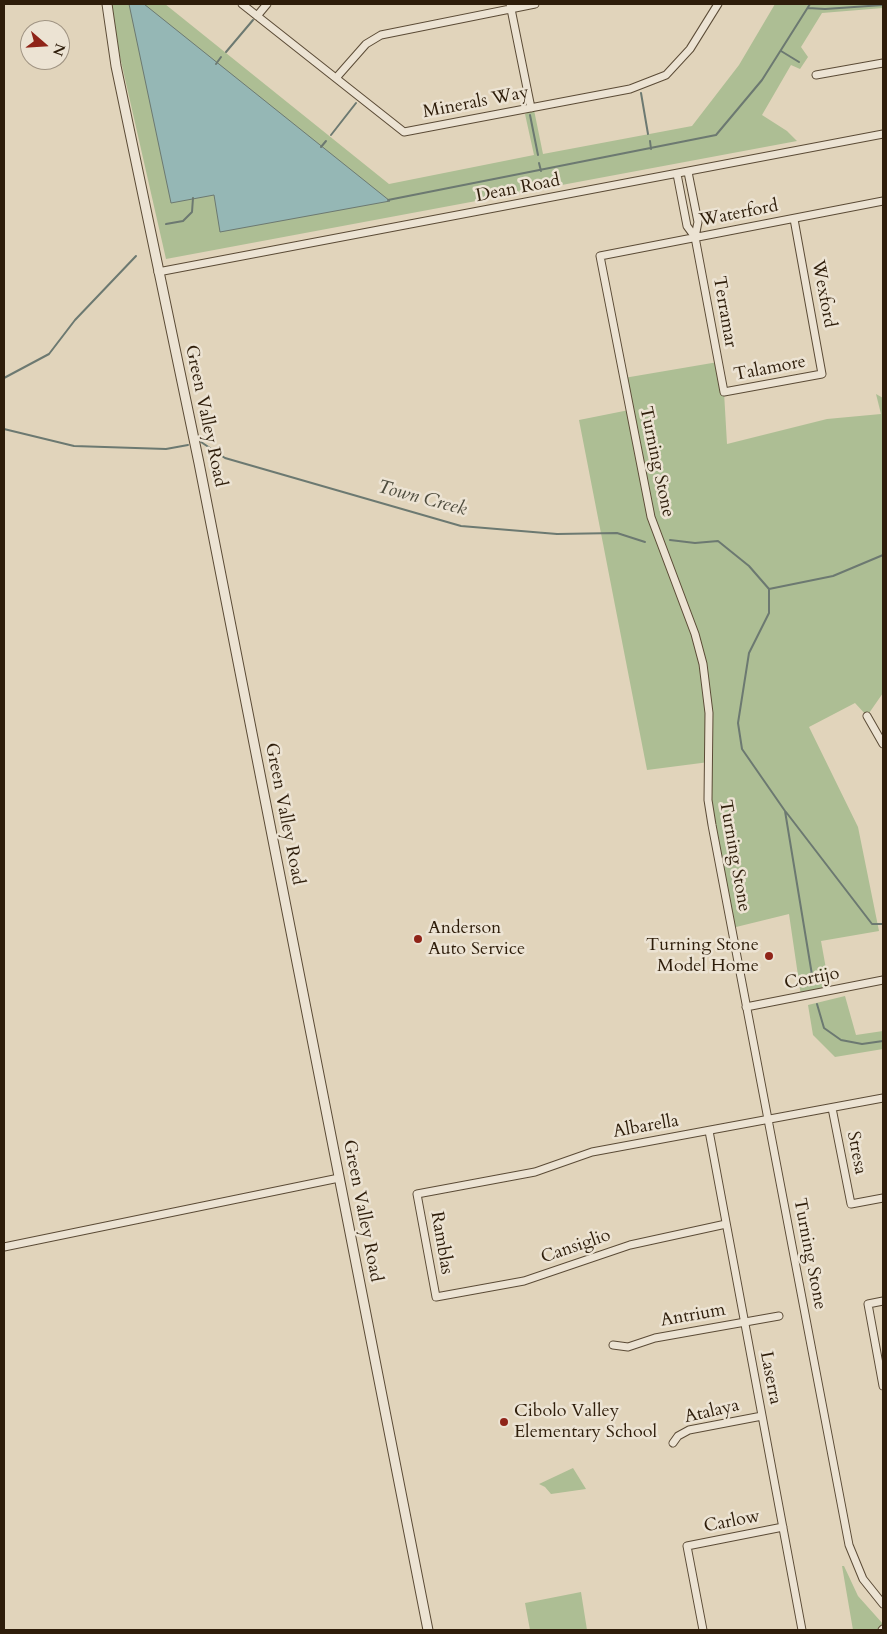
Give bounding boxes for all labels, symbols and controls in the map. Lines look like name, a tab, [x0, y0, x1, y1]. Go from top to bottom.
north arrow	[20, 20, 70, 70]
text: N	[48, 41, 70, 59]
street label: Minerals Way	[421, 82, 531, 124]
street label: Dean Road	[474, 170, 562, 208]
street label: Waterford	[698, 196, 780, 232]
street label: Wexford	[806, 258, 840, 330]
street label: Terramar	[707, 275, 741, 349]
street label: Green Valley Road	[179, 343, 231, 489]
street label: Talamore	[732, 351, 808, 387]
street label: Turning Stone	[634, 405, 678, 519]
water label: Town Creek	[375, 476, 469, 522]
street label: Green Valley Road	[260, 741, 308, 887]
street label: Turning Stone	[714, 799, 754, 913]
place label: Anderson Auto Service	[428, 918, 525, 961]
marker: Anderson Auto Service	[412, 933, 424, 945]
place label: Turning Stone Model Home	[646, 935, 759, 978]
marker: Turning Stone Model Home	[763, 950, 775, 962]
street label: Cortijo	[783, 963, 841, 995]
street label: Albarella	[611, 1111, 681, 1143]
street label: Stresa	[841, 1130, 871, 1176]
street label: Green Valley Road	[338, 1138, 386, 1284]
street label: Turning Stone	[788, 1197, 830, 1311]
street label: Ramblas	[425, 1210, 457, 1276]
street label: Cansiglio	[538, 1225, 614, 1269]
street label: Antrium	[659, 1300, 727, 1332]
street label: Laserra	[754, 1350, 786, 1406]
street label: Atalaya	[682, 1395, 742, 1429]
place label: Cibolo Valley Elementary School	[514, 1401, 657, 1444]
marker: Cibolo Valley Elementary School	[498, 1416, 510, 1428]
street label: Carlow	[702, 1506, 762, 1538]

